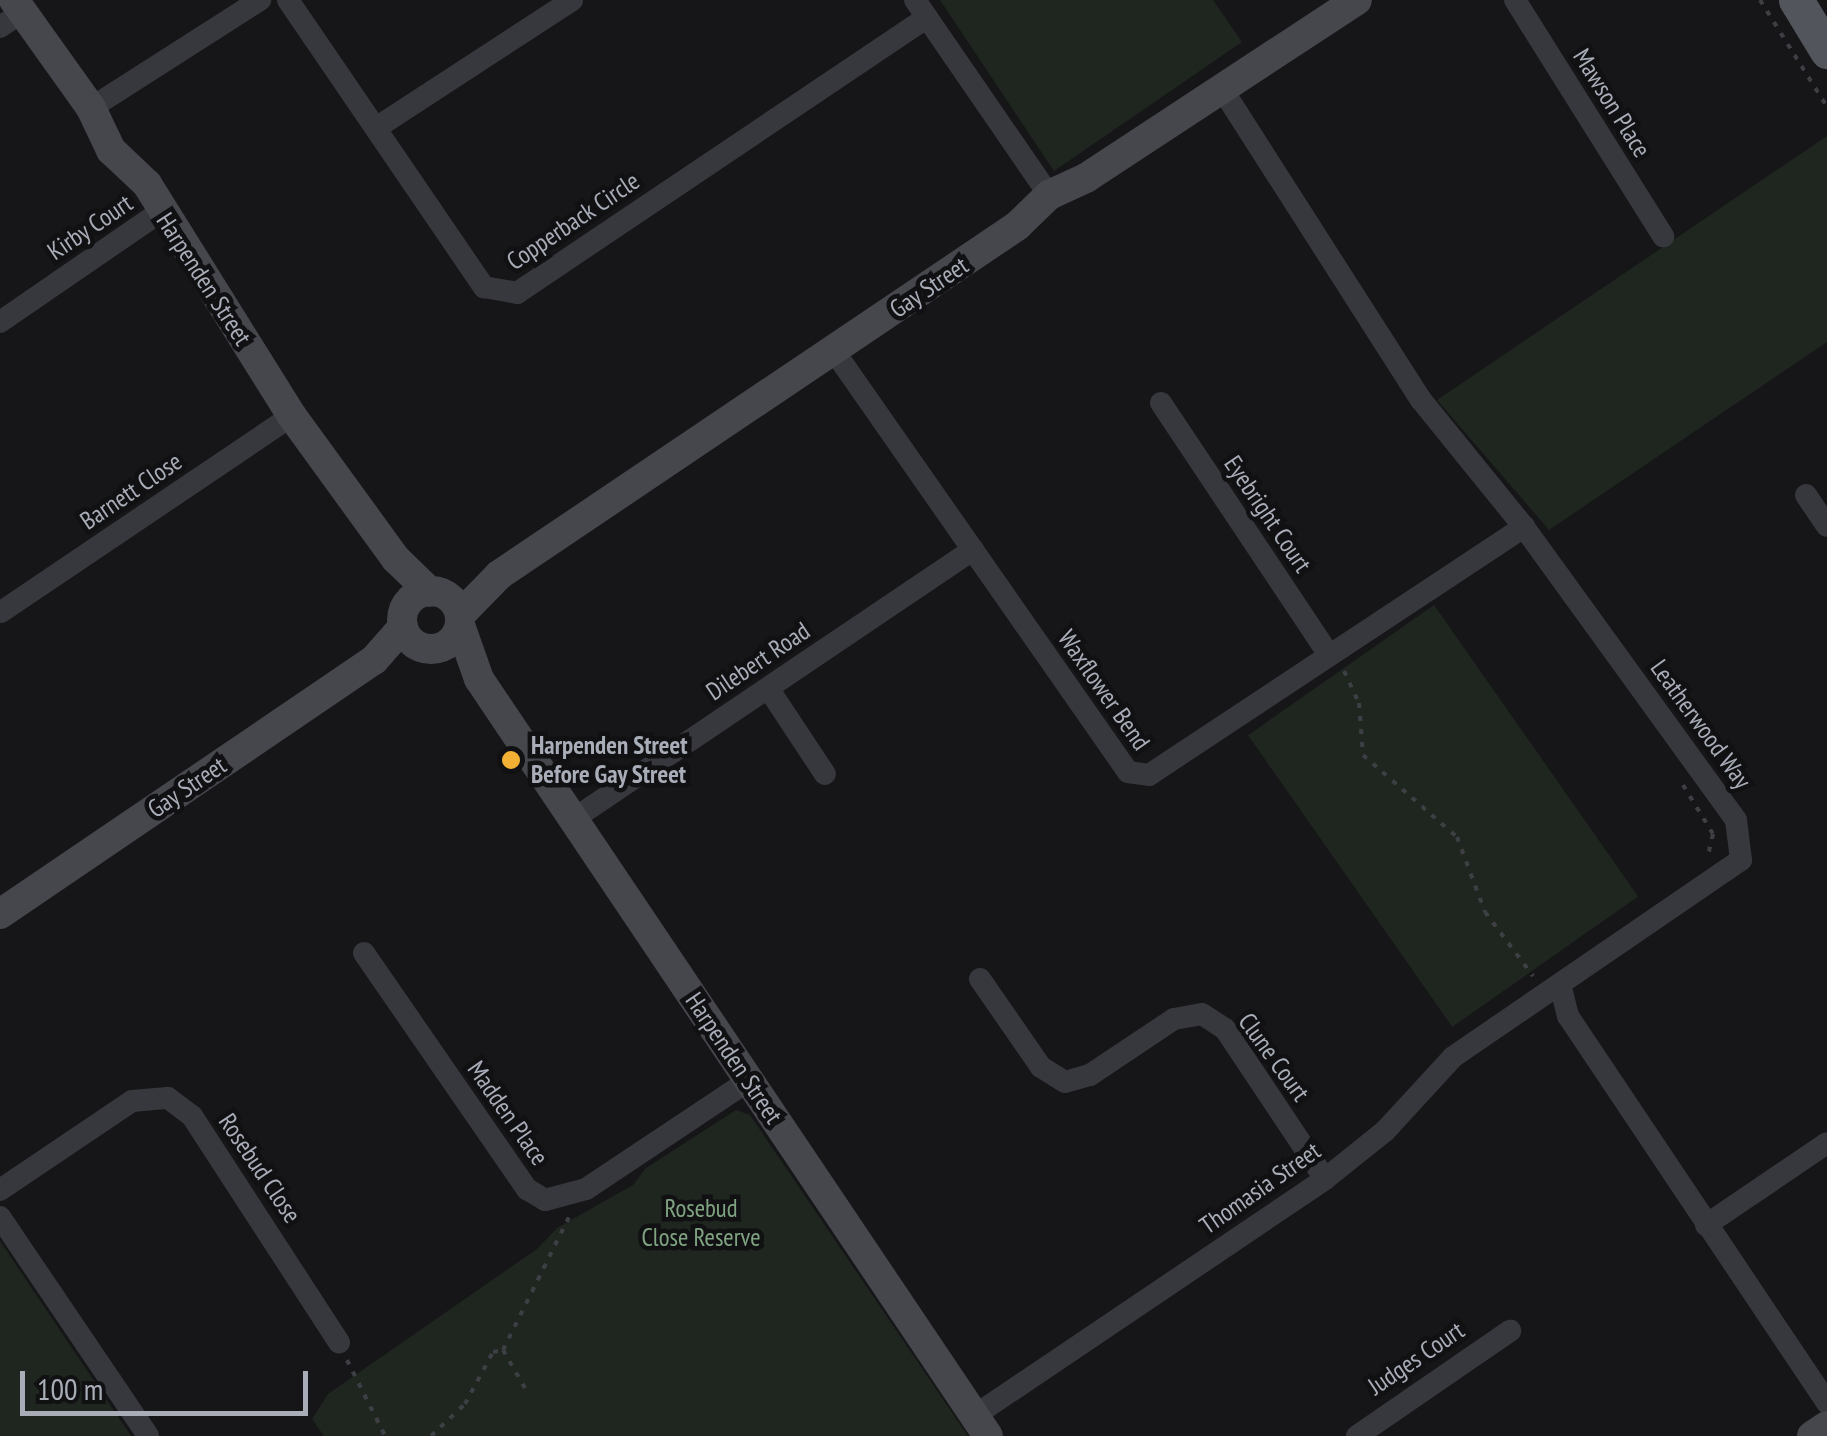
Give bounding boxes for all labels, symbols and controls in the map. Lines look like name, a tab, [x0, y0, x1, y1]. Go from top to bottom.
street label: Mawson Place	[1567, 43, 1657, 163]
street label: Copperback Circle	[501, 166, 645, 276]
street label: Kirby Court	[42, 188, 138, 266]
street label: Harpenden Street	[150, 207, 258, 351]
street label: Gay Street	[884, 250, 974, 324]
street label: Barnett Close	[75, 446, 187, 536]
street label: Eyebright Court	[1218, 450, 1318, 578]
street label: Dilebert Road	[701, 616, 815, 706]
street label: Waxflower Bend	[1052, 624, 1156, 756]
street label: Leatherwood Way	[1644, 654, 1758, 794]
place label: Harpenden Street Before Gay Street	[531, 731, 687, 790]
marker: Harpenden Street Before Gay Street	[500, 749, 522, 771]
street label: Gay Street	[142, 750, 232, 824]
street label: Harpenden Street	[679, 987, 789, 1129]
street label: Clune Court	[1232, 1007, 1316, 1107]
street label: Madden Place	[461, 1055, 555, 1171]
street label: Rosebud Close	[213, 1108, 307, 1228]
street label: Thomasia Street	[1194, 1136, 1326, 1240]
park label: Rosebud Close Reserve	[641, 1194, 761, 1253]
street label: Judges Court	[1362, 1315, 1470, 1401]
scale bar	[25, 1351, 312, 1413]
text: 100 m	[37, 1369, 103, 1408]

